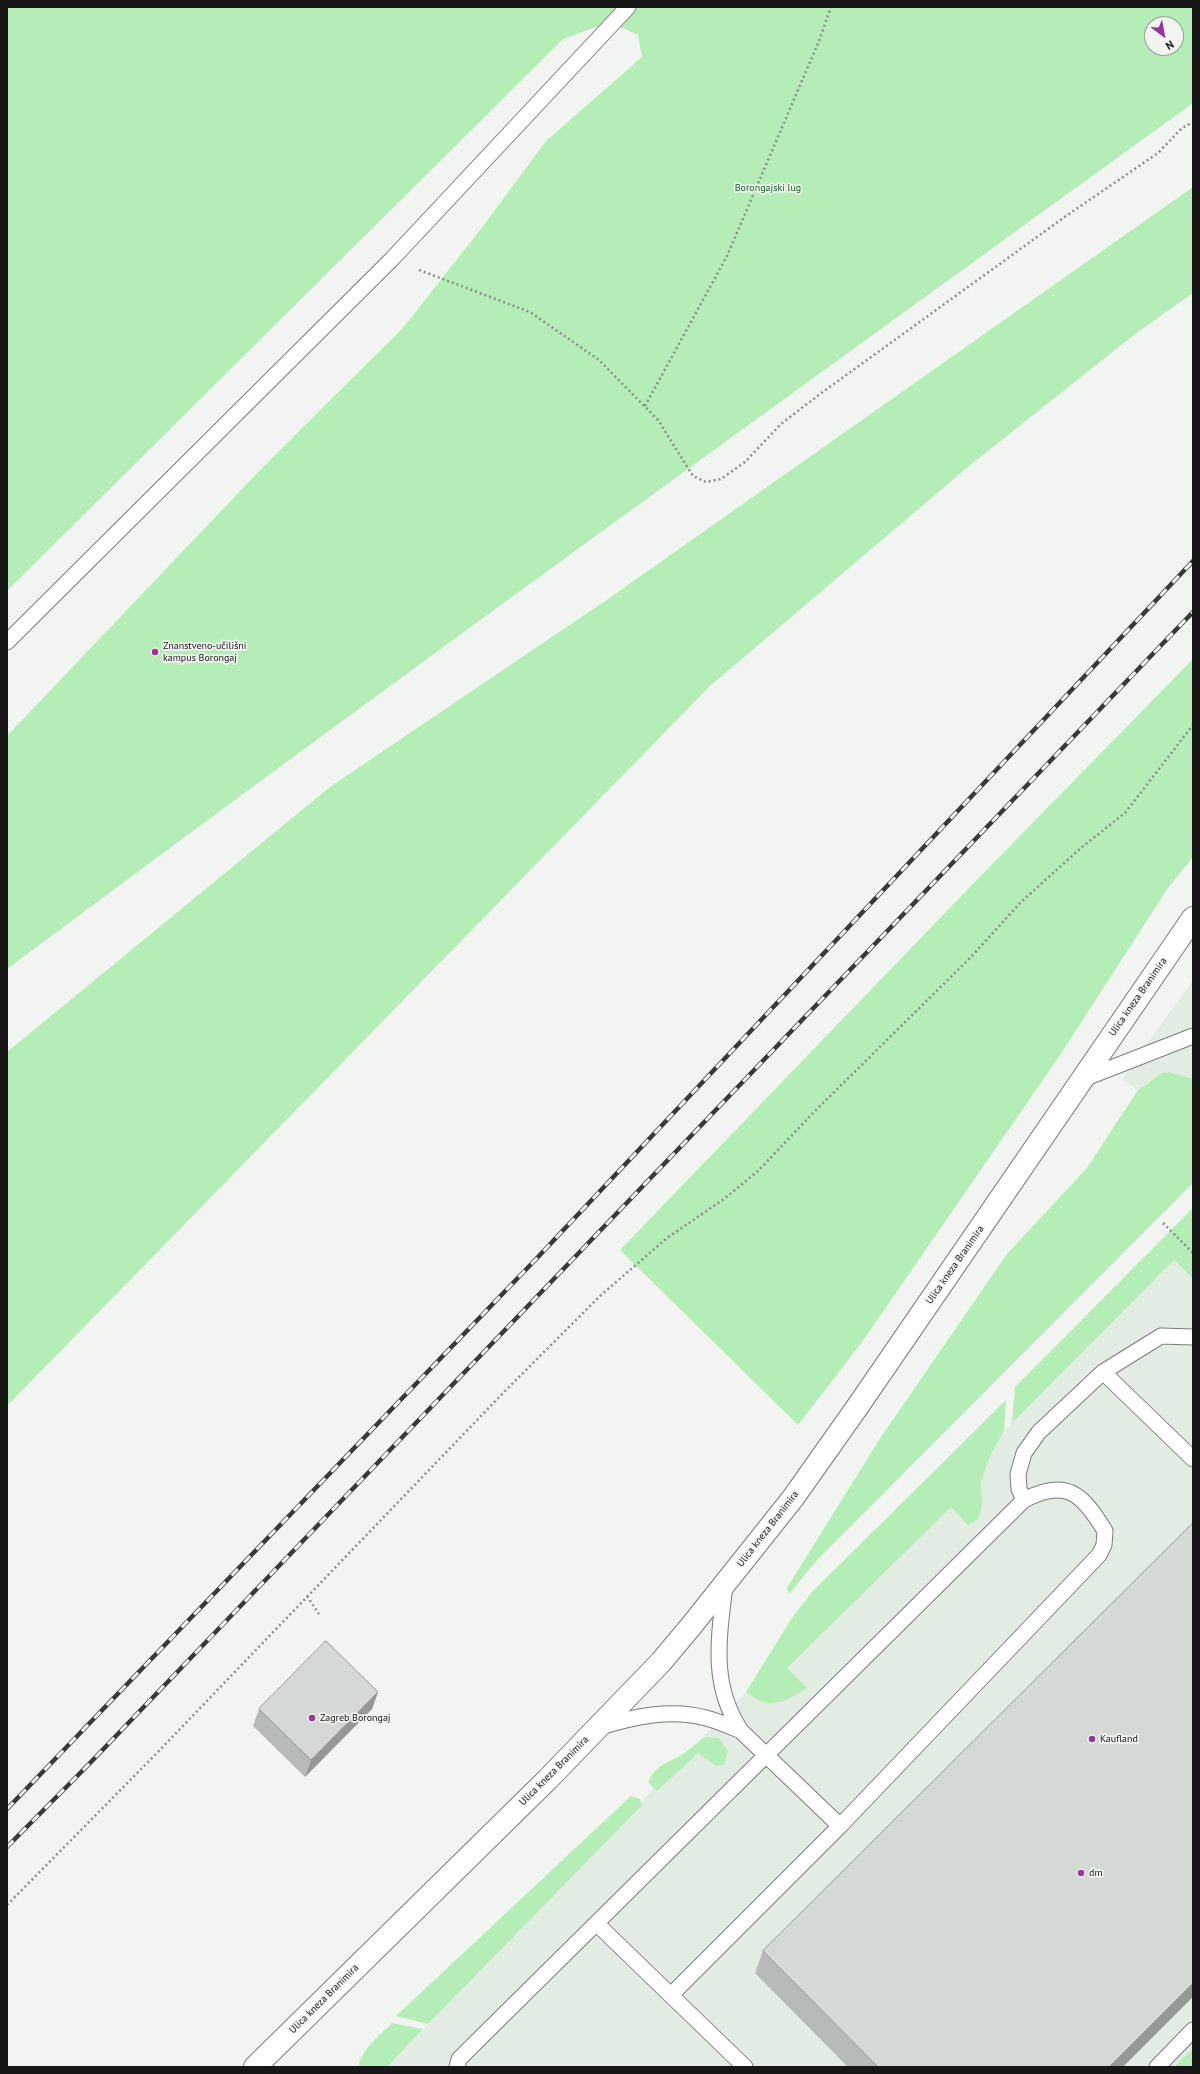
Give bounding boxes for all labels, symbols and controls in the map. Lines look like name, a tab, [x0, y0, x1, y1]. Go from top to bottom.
north arrow	[1144, 16, 1184, 56]
text: N	[1163, 37, 1177, 53]
park label: Borongajski lug	[735, 182, 801, 194]
place label: Znanstveno-učilišni kampus Borongaj	[163, 640, 246, 664]
marker: Znanstveno-učilišni kampus Borongaj	[150, 647, 160, 657]
street label: Ulica kneza Branimira	[1106, 955, 1170, 1039]
street label: Ulica kneza Branimira	[923, 1223, 987, 1307]
street label: Ulica kneza Branimira	[735, 1489, 801, 1569]
place label: Zagreb Borongaj	[320, 1712, 391, 1724]
marker: Zagreb Borongaj	[307, 1713, 317, 1723]
place label: Kaufland	[1100, 1733, 1138, 1745]
street label: Ulica kneza Branimira	[517, 1734, 591, 1808]
marker: Kaufland	[1087, 1734, 1097, 1744]
place label: dm	[1089, 1867, 1102, 1879]
marker: dm	[1076, 1868, 1086, 1878]
street label: Ulica kneza Branimira	[287, 1962, 361, 2036]

